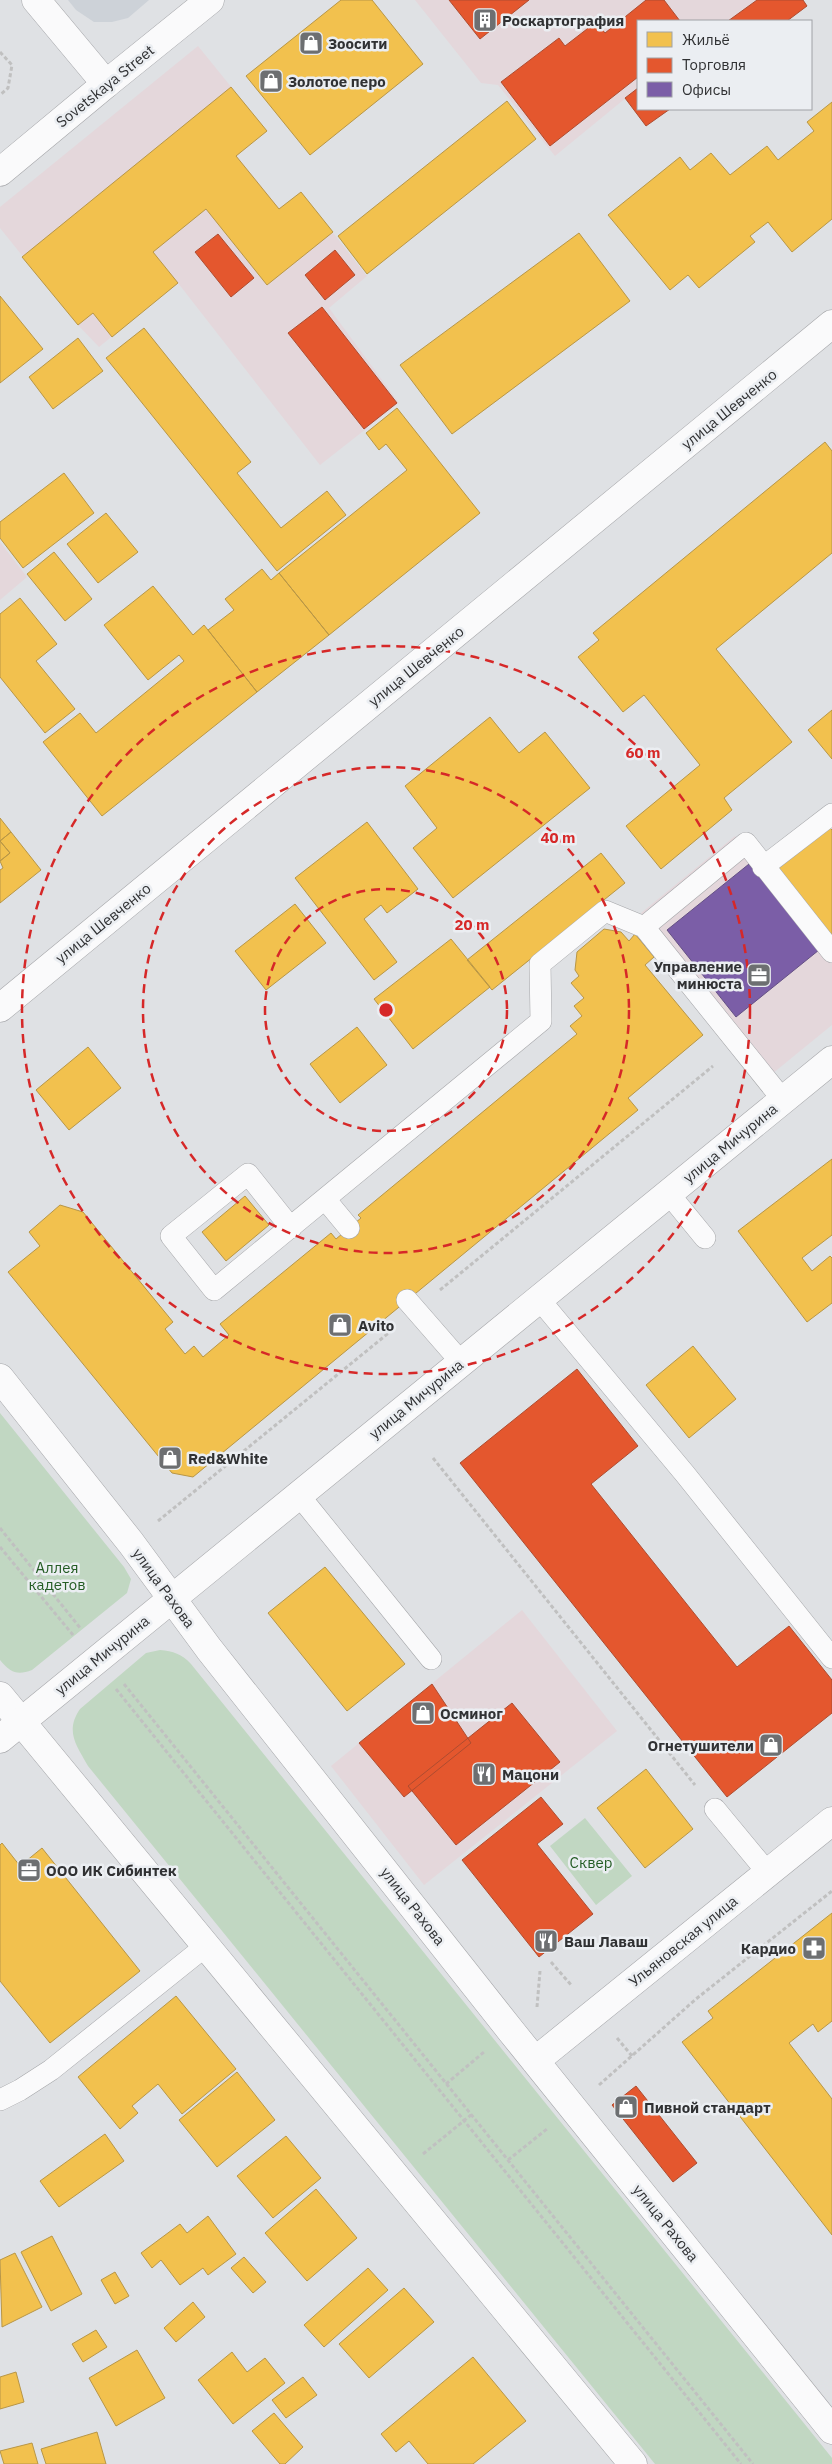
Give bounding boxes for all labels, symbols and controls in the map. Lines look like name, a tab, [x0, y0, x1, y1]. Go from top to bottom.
building icon: Роскартография	[472, 7, 498, 33]
place label: Роскартография	[502, 11, 624, 30]
legend	[637, 20, 812, 110]
shop icon: Зоосити	[298, 30, 324, 56]
text: Жильё	[682, 30, 730, 49]
place label: Зоосити	[328, 34, 388, 53]
street label: Sovetskaya Street	[52, 41, 158, 131]
text: Торговля	[682, 55, 746, 74]
shop icon: Золотое перо	[258, 68, 284, 94]
place label: Золотое перо	[288, 72, 386, 91]
text: Офисы	[682, 80, 731, 99]
street label: улица Шевченко	[677, 365, 781, 453]
street label: улица Шевченко	[364, 622, 468, 710]
text: 60 m	[626, 743, 660, 762]
text: 40 m	[541, 828, 575, 847]
street label: улица Шевченко	[51, 879, 155, 967]
text: 20 m	[455, 915, 489, 934]
place label: Управление минюста	[654, 957, 742, 993]
office icon: Управление минюста	[746, 962, 772, 988]
centre of rings	[377, 1001, 395, 1019]
street label: улица Мичурина	[679, 1099, 781, 1187]
shop icon: Avito	[327, 1312, 353, 1338]
place label: Avito	[358, 1316, 394, 1335]
street label: улица Мичурина	[365, 1355, 467, 1443]
shop icon: Red&White	[157, 1445, 183, 1471]
place label: Red&White	[188, 1449, 268, 1468]
street label: улица Рахова	[129, 1544, 199, 1632]
park label: Аллея кадетов	[28, 1558, 86, 1594]
street label: улица Мичурина	[51, 1611, 153, 1699]
shop icon: Осминог	[410, 1700, 436, 1726]
place label: Осминог	[440, 1704, 503, 1723]
shop icon: Огнетушители	[758, 1732, 784, 1758]
place label: Огнетушители	[648, 1736, 754, 1755]
restaurant icon: Мацони	[471, 1761, 497, 1787]
place label: Мацони	[502, 1765, 559, 1784]
park label: Сквер	[570, 1853, 612, 1872]
office icon: ООО ИК Сибинтек	[16, 1857, 42, 1883]
place label: ООО ИК Сибинтек	[46, 1861, 177, 1880]
street label: улица Рахова	[377, 1863, 449, 1949]
street label: Ульяновская улица	[625, 1891, 741, 1991]
restaurant icon: Ваш Лаваш	[533, 1928, 559, 1954]
place label: Ваш Лаваш	[564, 1932, 648, 1951]
pharmacy icon: Кардио	[801, 1935, 827, 1961]
place label: Кардио	[741, 1939, 796, 1958]
shop icon: Пивной стандарт	[613, 2094, 639, 2120]
place label: Пивной стандарт	[644, 2098, 771, 2117]
street label: улица Рахова	[629, 2180, 703, 2266]

